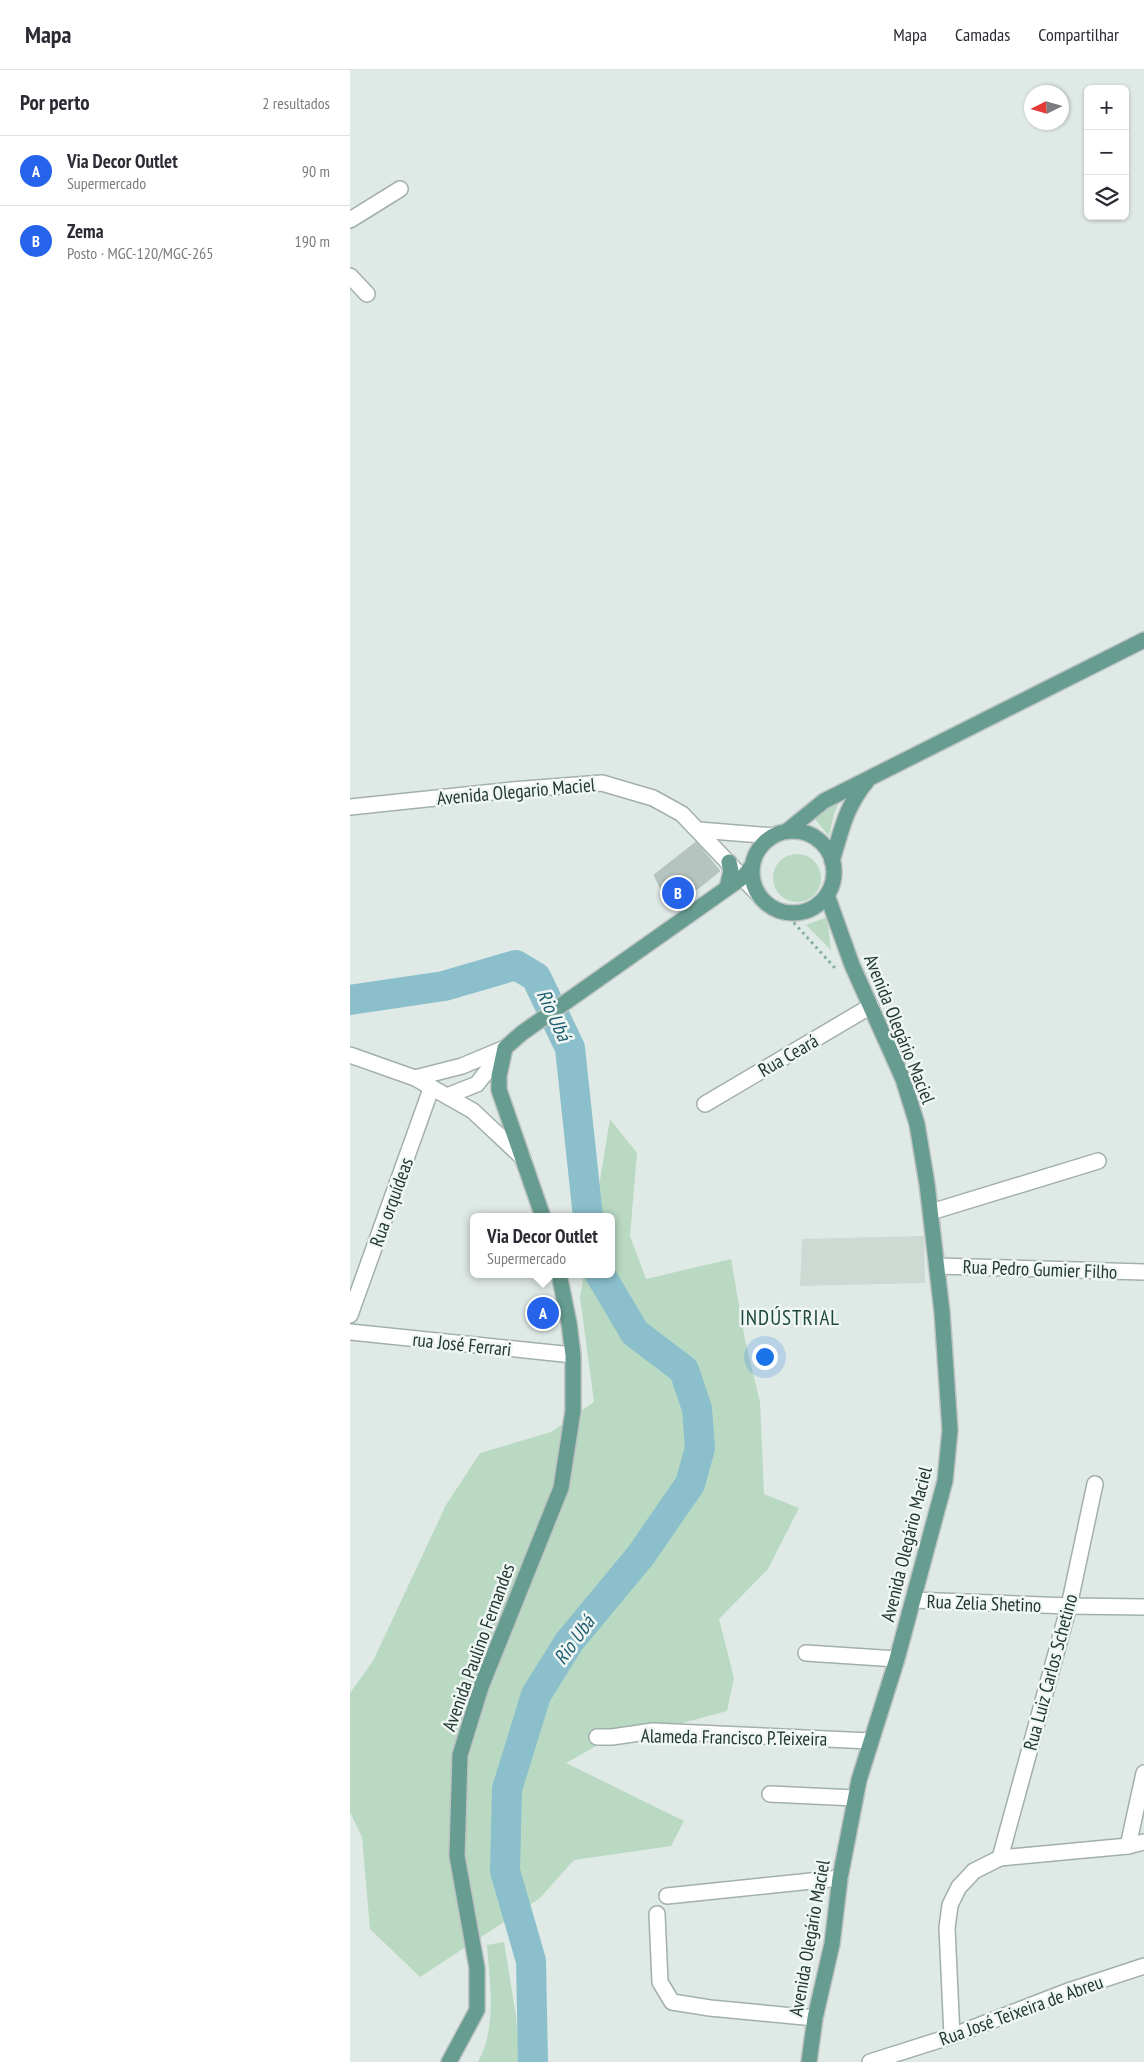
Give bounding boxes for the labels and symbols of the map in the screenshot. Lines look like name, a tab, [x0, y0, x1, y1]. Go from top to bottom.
north arrow	[1024, 85, 1069, 130]
street label: Avenida Olegario Maciel	[436, 772, 597, 810]
pin: B	[662, 874, 694, 912]
street label: Avenida Olegário Maciel	[859, 951, 941, 1108]
water label: Rio Ubá	[531, 985, 578, 1047]
street label: Rua Ceará	[754, 1028, 822, 1082]
street label: Rua orquídeas	[364, 1154, 418, 1250]
street label: Rua Pedro Gumier Filho	[962, 1254, 1118, 1284]
pin: A	[527, 1294, 559, 1332]
district label: INDÚSTRIAL	[740, 1304, 840, 1331]
street label: rua José Ferrari	[411, 1327, 513, 1361]
your location	[752, 1344, 778, 1370]
street label: Avenida Olegário Maciel	[875, 1464, 937, 1624]
street label: Avenida Paulino Fernandes	[437, 1560, 519, 1734]
street label: Rua Zelia Shetino	[926, 1589, 1042, 1617]
street label: Rua Luiz Carlos Schetino	[1018, 1591, 1082, 1753]
water label: Rio Ubá	[548, 1609, 602, 1669]
street label: Alameda Francisco P.Teixeira	[641, 1723, 827, 1751]
street label: Avenida Olegário Maciel	[783, 1857, 835, 2018]
street label: Rua José Teixeira de Abreu	[936, 1969, 1106, 2051]

